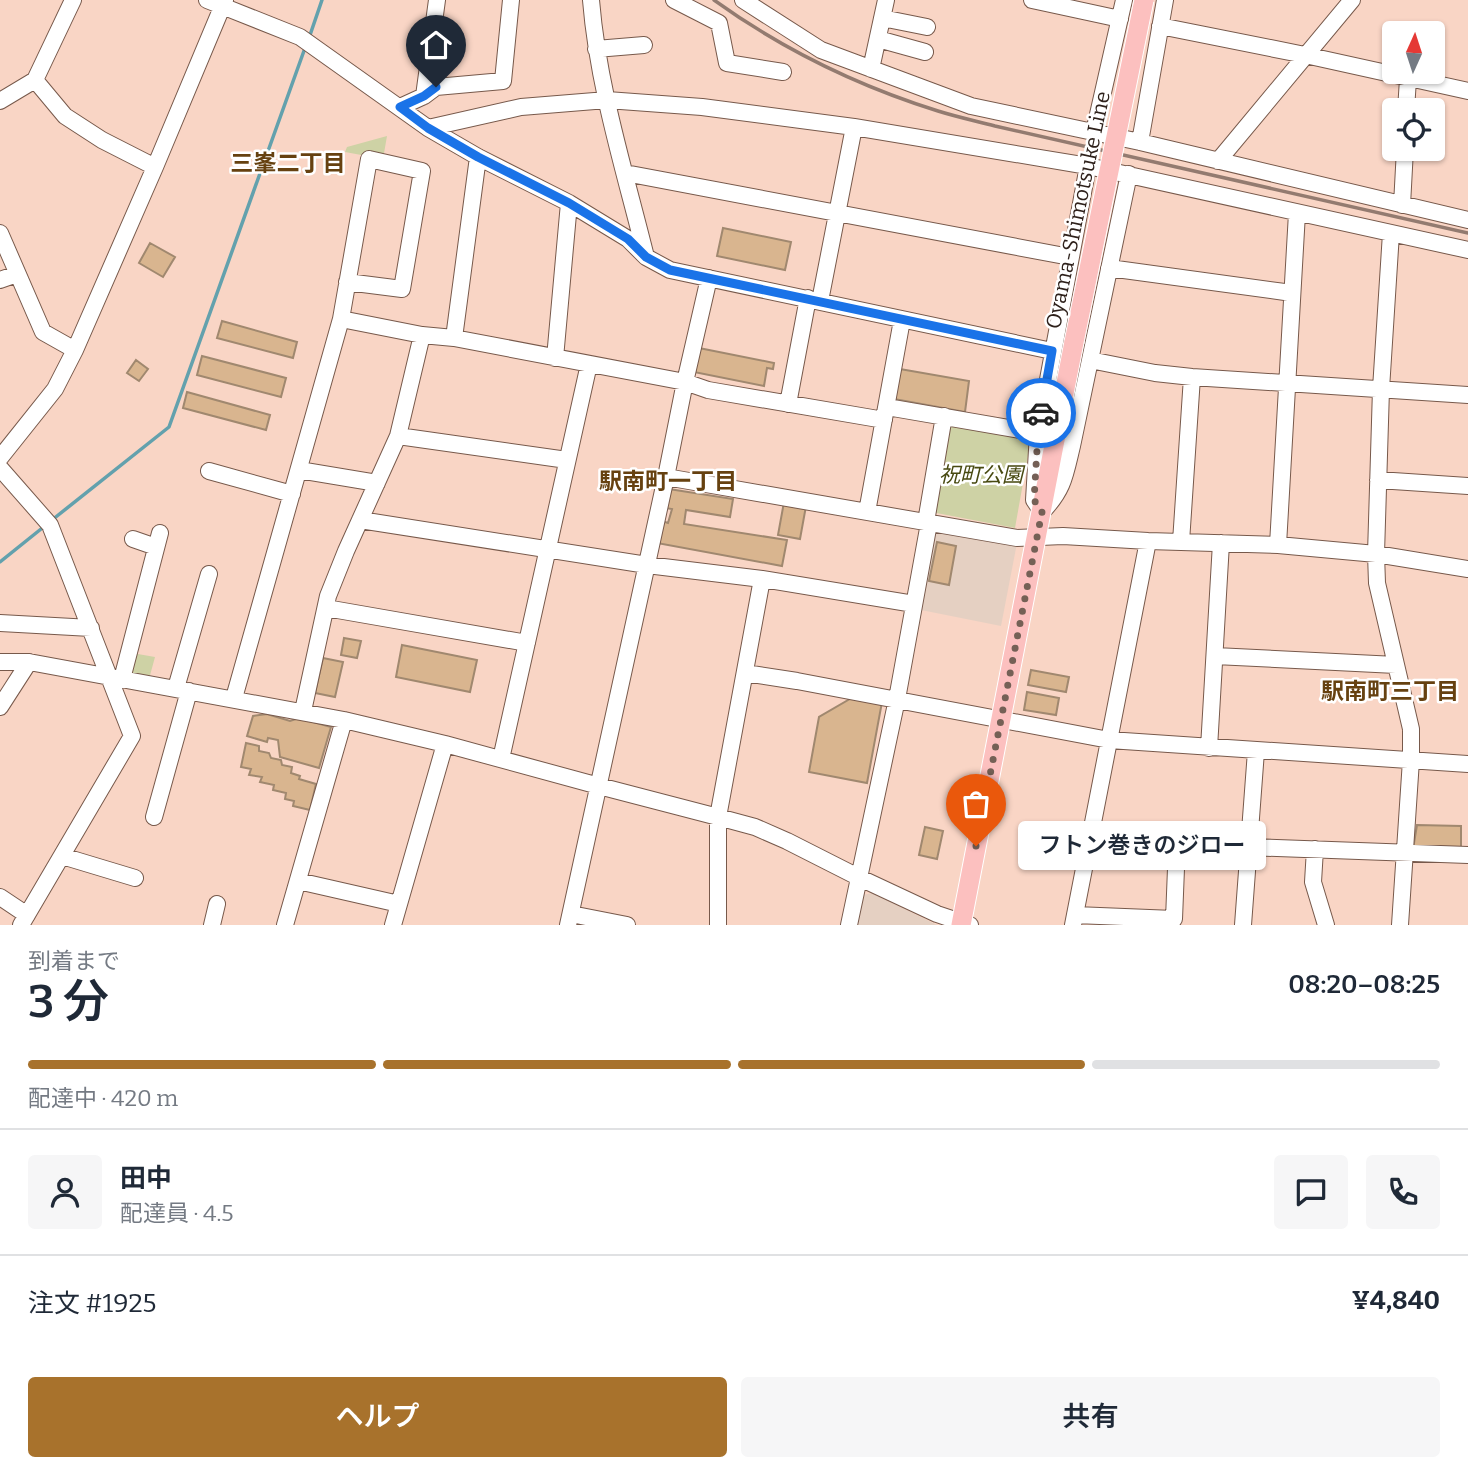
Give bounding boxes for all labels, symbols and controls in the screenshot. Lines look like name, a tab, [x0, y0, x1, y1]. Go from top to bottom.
pin	[406, 15, 466, 87]
north arrow	[1382, 21, 1446, 84]
map controls	[1382, 21, 1445, 161]
icon: home	[417, 26, 455, 64]
street label: Oyama-Shimotsuke Line	[1040, 89, 1116, 331]
button: locate	[1382, 98, 1445, 161]
district label: 三峯二丁目	[231, 149, 346, 177]
courier	[1006, 378, 1076, 448]
icon: car	[1022, 394, 1060, 432]
park label: 祝町公園	[939, 462, 1026, 488]
district label: 駅南町一丁目	[599, 467, 737, 495]
district label: 駅南町三丁目	[1321, 677, 1459, 705]
pin	[946, 774, 1006, 846]
icon: bag	[957, 785, 995, 823]
callout: フトン巻きのジロー	[1018, 822, 1266, 870]
text: フトン巻きのジロー	[1039, 831, 1246, 859]
text: 到着まで	[28, 947, 120, 975]
text: 08:20–08:25	[1288, 969, 1440, 1000]
text: 3 分	[28, 974, 109, 1029]
text: 配達中 · 420 m	[28, 1084, 178, 1112]
button: person	[28, 1155, 102, 1229]
button: chat	[1274, 1155, 1348, 1229]
button: phone	[1366, 1155, 1440, 1229]
text: 田中	[120, 1163, 172, 1194]
text: 配達員 · 4.5	[120, 1199, 234, 1227]
text: ¥4,840	[1352, 1285, 1440, 1316]
text: 注文 #1925	[28, 1288, 156, 1319]
button: ヘルプ	[28, 1377, 727, 1457]
button: 共有	[741, 1377, 1440, 1457]

